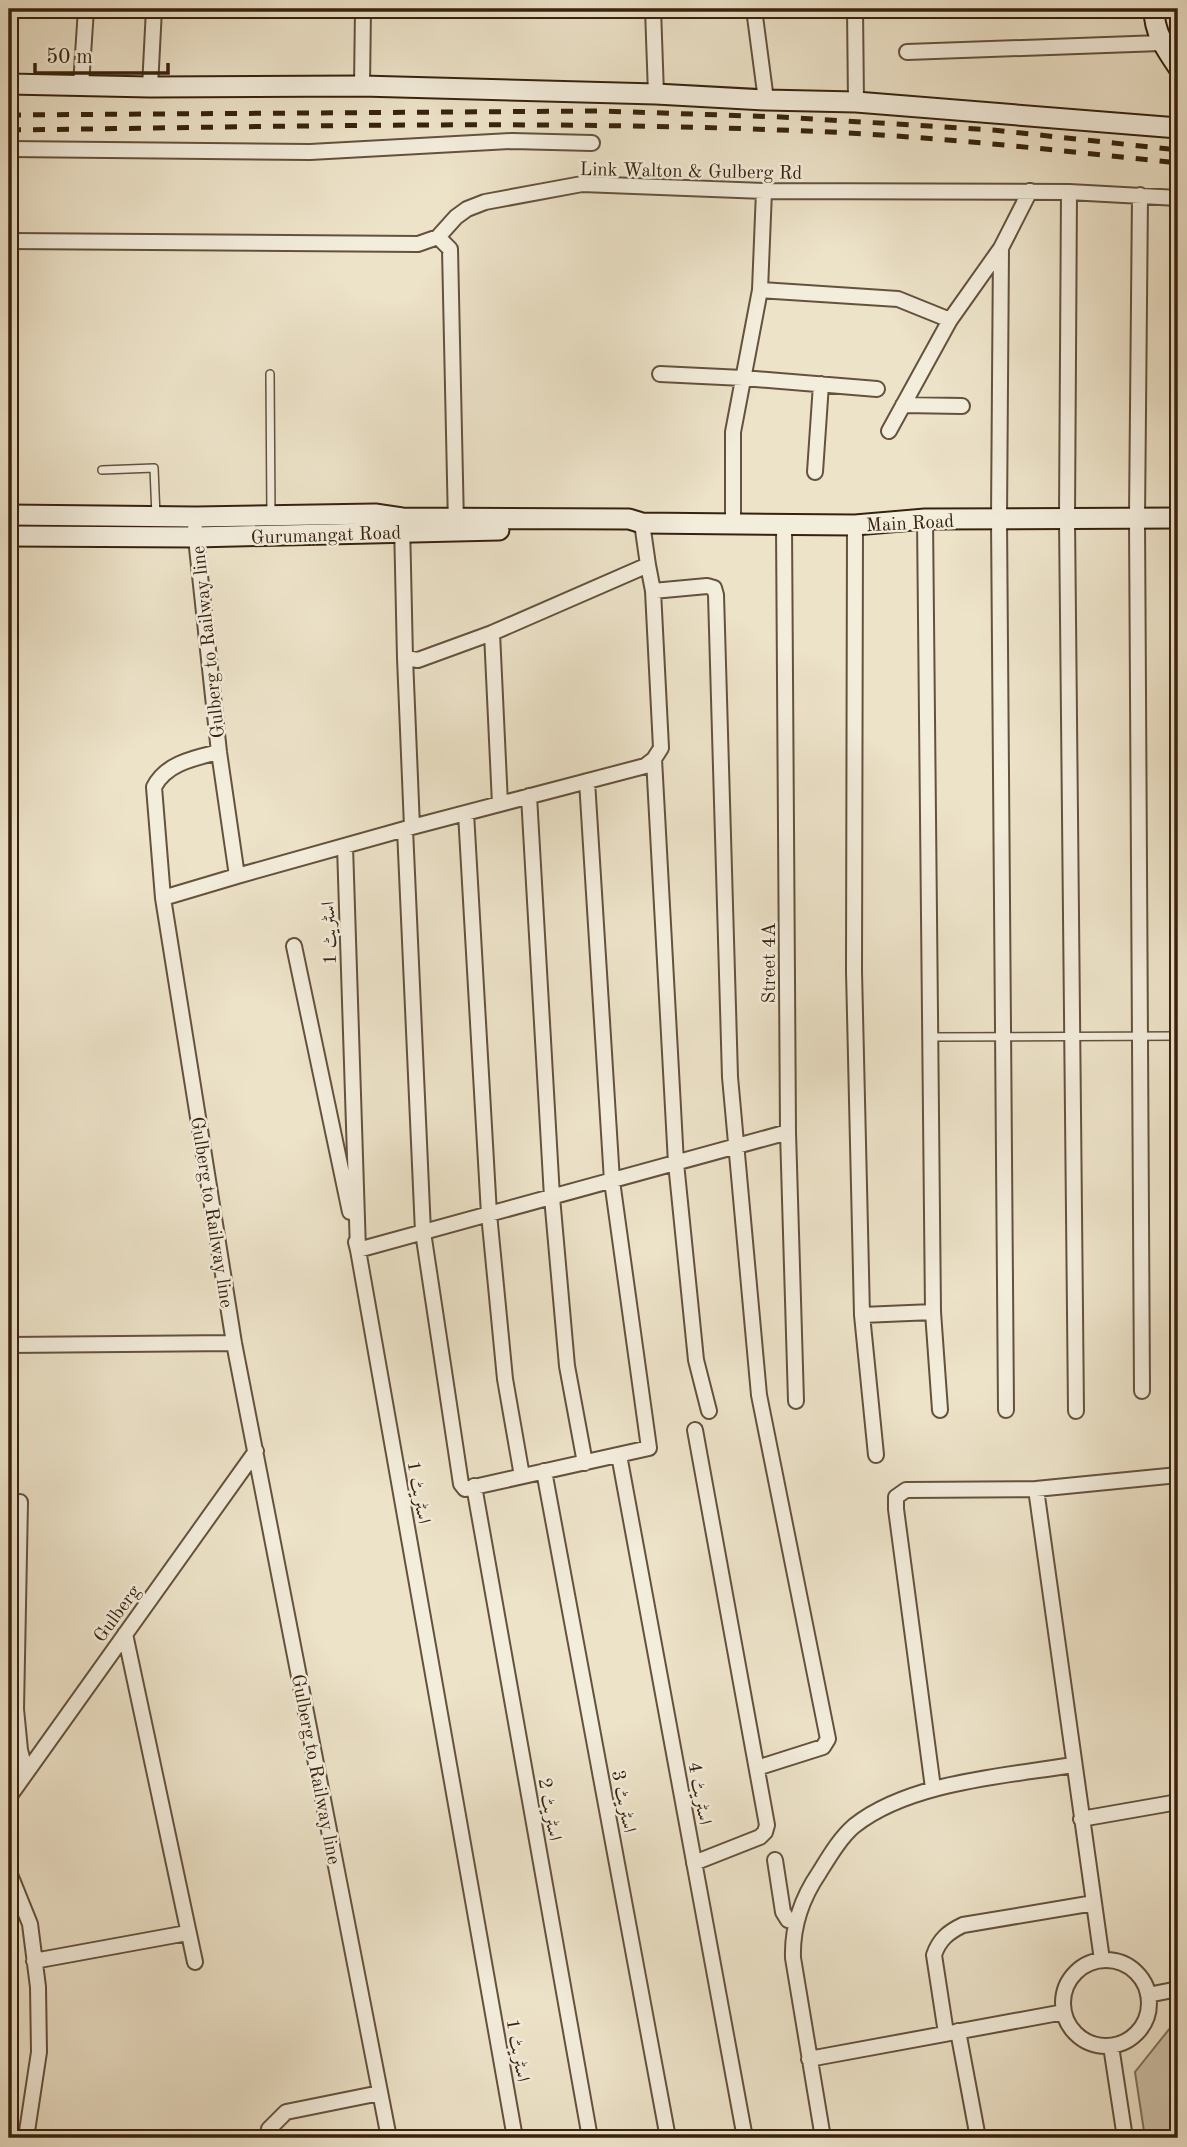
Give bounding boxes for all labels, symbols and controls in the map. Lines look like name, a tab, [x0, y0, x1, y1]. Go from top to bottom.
scale bar	[35, 32, 168, 76]
text: 50 m	[46, 47, 93, 68]
street label: Link Walton & Gulberg Rd	[579, 161, 803, 184]
street label: Main Road	[866, 513, 955, 536]
street label: Gurumangat Road	[251, 524, 402, 549]
street label: Gulberg to Railway line	[190, 545, 229, 739]
street label: اسٹریٹ 1	[320, 901, 341, 965]
street label: Street 4A	[761, 922, 780, 1004]
street label: Gulberg to Railway line	[186, 1115, 235, 1309]
street label: اسٹریٹ 1	[403, 1459, 432, 1525]
street label: Gulberg	[91, 1582, 145, 1647]
street label: Gulberg to Railway line	[287, 1673, 342, 1866]
street label: اسٹریٹ 4	[684, 1760, 713, 1826]
street label: اسٹریٹ 3	[607, 1768, 638, 1834]
street label: اسٹریٹ 2	[534, 1776, 563, 1842]
street label: اسٹریٹ 1	[502, 2017, 531, 2083]

